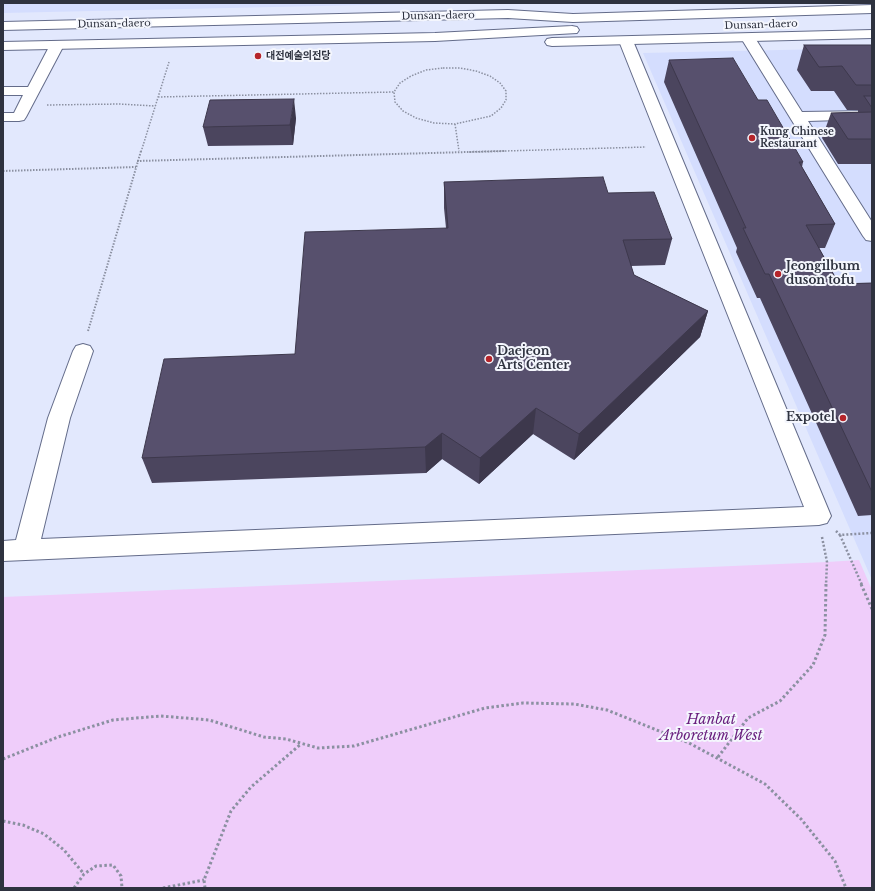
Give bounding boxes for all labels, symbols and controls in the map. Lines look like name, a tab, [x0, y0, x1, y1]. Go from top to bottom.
street label: Dunsan-daero	[401, 9, 475, 23]
street label: Dunsan-daero	[77, 17, 151, 31]
street label: Dunsan-daero	[724, 18, 798, 32]
place label: 대전예술의전당	[266, 50, 330, 62]
marker: 대전예술의전당	[253, 51, 263, 61]
place label: Kung Chinese Restaurant	[760, 126, 834, 150]
marker: Kung Chinese Restaurant	[747, 133, 757, 143]
place label: Jeongilbum duson tofu	[786, 260, 860, 288]
marker: Jeongilbum duson tofu	[773, 269, 783, 279]
place label: Daejeon Arts Center	[497, 345, 569, 373]
marker: Daejeon Arts Center	[484, 354, 494, 364]
place label: Expotel	[786, 411, 835, 425]
marker: Expotel	[838, 413, 848, 423]
park label: Hanbat Arboretum West	[659, 712, 763, 744]

